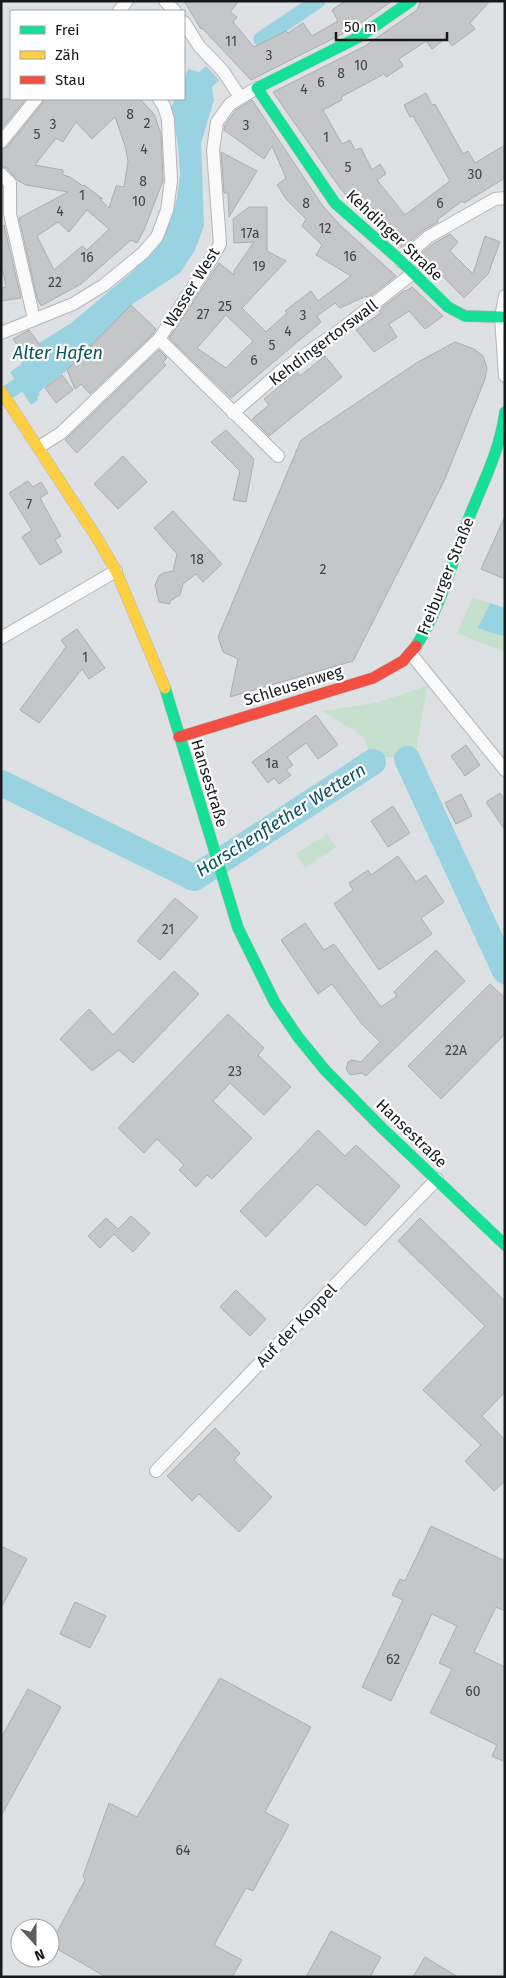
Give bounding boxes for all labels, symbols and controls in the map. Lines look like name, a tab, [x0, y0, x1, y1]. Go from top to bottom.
legend	[10, 10, 185, 100]
scale bar	[336, 10, 447, 42]
text: 50 m	[344, 18, 377, 36]
text: Frei	[55, 21, 80, 39]
house number: 11	[225, 33, 237, 50]
text: Zäh	[55, 46, 80, 64]
house number: 3	[266, 47, 273, 64]
house number: 10	[354, 57, 368, 74]
house number: 8	[337, 65, 345, 82]
text: Stau	[55, 71, 85, 89]
house number: 6	[317, 74, 325, 91]
house number: 4	[300, 81, 308, 98]
house number: 8	[126, 106, 134, 123]
house number: 2	[144, 115, 151, 132]
house number: 3	[50, 116, 57, 133]
house number: 3	[243, 117, 250, 134]
house number: 5	[33, 126, 41, 143]
house number: 1	[323, 129, 329, 146]
house number: 4	[140, 141, 148, 158]
house number: 5	[344, 159, 352, 176]
house number: 30	[468, 166, 483, 183]
house number: 8	[139, 173, 147, 190]
street label: Kehdinger Straße	[342, 186, 447, 285]
house number: 1	[79, 187, 85, 204]
house number: 10	[132, 193, 146, 210]
house number: 8	[302, 195, 310, 212]
house number: 6	[436, 195, 444, 212]
house number: 4	[56, 203, 64, 220]
house number: 12	[319, 220, 332, 237]
house number: 17a	[240, 225, 260, 242]
street label: Wasser West	[159, 244, 224, 331]
house number: 16	[343, 248, 357, 265]
house number: 16	[80, 249, 94, 266]
house number: 19	[252, 258, 266, 275]
house number: 22	[48, 274, 62, 291]
street label: Kehdingertorswall	[265, 295, 382, 389]
house number: 25	[218, 298, 232, 315]
house number: 27	[196, 306, 210, 323]
house number: 3	[300, 307, 307, 324]
house number: 4	[284, 323, 292, 340]
house number: 5	[268, 337, 276, 354]
water label: Alter Hafen	[12, 342, 103, 364]
house number: 6	[250, 352, 258, 369]
house number: 7	[26, 496, 32, 513]
street label: Freiburger Straße	[413, 515, 478, 638]
house number: 18	[190, 551, 204, 568]
house number: 2	[320, 561, 327, 578]
house number: 1	[82, 649, 88, 666]
street label: Schleusenweg	[241, 661, 346, 710]
street label: Hansestraße	[187, 737, 232, 829]
house number: 1a	[265, 755, 279, 772]
water label: Harschenflether Wettern	[192, 759, 370, 881]
house number: 21	[162, 921, 174, 938]
house number: 22A	[445, 1042, 467, 1059]
house number: 23	[228, 1063, 242, 1080]
street label: Hansestraße	[372, 1095, 451, 1172]
street label: Auf der Koppel	[252, 1280, 341, 1371]
house number: 62	[386, 1651, 400, 1668]
house number: 60	[465, 1683, 481, 1700]
house number: 64	[176, 1842, 191, 1859]
north arrow	[10, 1918, 60, 1968]
text: N	[32, 1945, 47, 1964]

